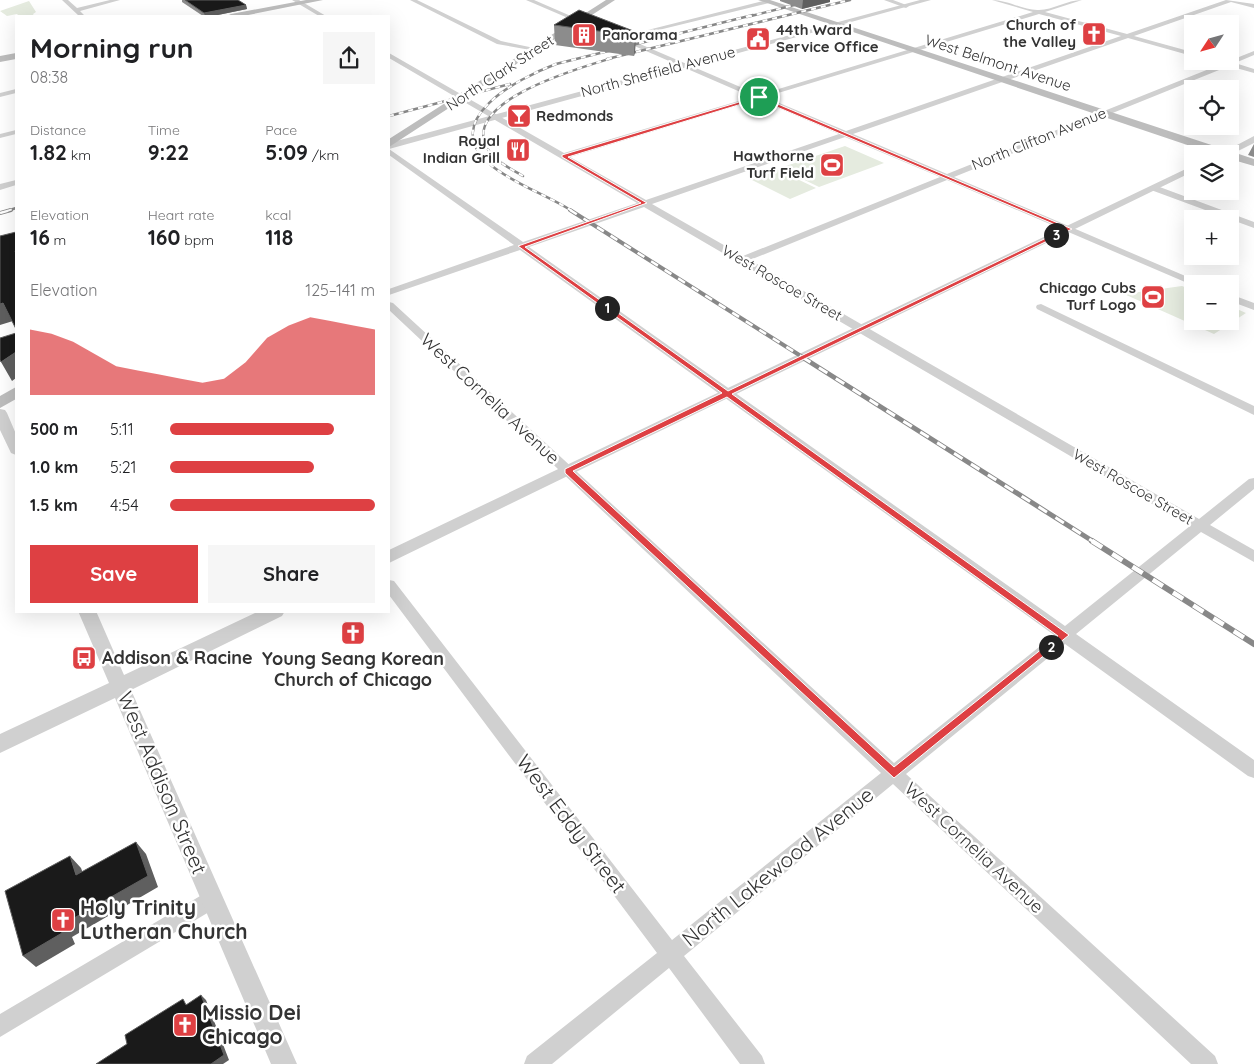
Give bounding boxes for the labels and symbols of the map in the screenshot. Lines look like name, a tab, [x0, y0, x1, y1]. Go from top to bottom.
place label: Church of the Valley	[1003, 15, 1076, 51]
north arrow	[1184, 15, 1239, 70]
place label: 44th Ward Service Office	[776, 20, 879, 56]
church icon: Church of the Valley	[1081, 21, 1107, 47]
building icon: Panorama	[571, 22, 597, 48]
place label: Panorama	[602, 25, 678, 44]
public building icon: 44th Ward Service Office	[745, 26, 771, 52]
street label: West Belmont Avenue	[923, 30, 1074, 95]
street label: North Clark Street	[442, 31, 557, 115]
street label: North Sheffield Avenue	[579, 42, 737, 101]
pin	[738, 76, 780, 118]
bar icon: Redmonds	[506, 103, 532, 129]
street label: North Clifton Avenue	[969, 103, 1109, 174]
place label: Redmonds	[536, 106, 613, 125]
place label: Royal Indian Grill	[423, 131, 500, 167]
restaurant icon: Royal Indian Grill	[505, 137, 531, 163]
place label: Hawthorne Turf Field	[733, 146, 814, 182]
sports icon: Hawthorne Turf Field	[819, 152, 845, 178]
pin: 3	[1044, 222, 1068, 248]
street label: West Roscoe Street	[719, 240, 846, 325]
place label: Chicago Cubs Turf Logo	[1039, 278, 1136, 314]
sports icon: Chicago Cubs Turf Logo	[1140, 284, 1166, 310]
pin: 1	[594, 296, 620, 320]
street label: West Cornelia Avenue	[416, 328, 565, 469]
street label: West Roscoe Street	[1070, 444, 1197, 529]
church icon: Young Seang Korean Church of Chicago	[340, 620, 366, 646]
pin: 2	[1038, 634, 1064, 660]
bus stop icon: Addison & Racine	[71, 645, 97, 671]
place label: Addison & Racine	[102, 646, 253, 669]
place label: Young Seang Korean Church of Chicago	[262, 647, 444, 691]
street label: West Addison Street	[113, 687, 213, 878]
street label: West Eddy Street	[511, 749, 632, 898]
street label: West Cornelia Avenue	[900, 777, 1049, 918]
street label: North Lakewood Avenue	[676, 781, 878, 951]
place label: Holy Trinity Lutheran Church	[80, 894, 248, 944]
church icon: Holy Trinity Lutheran Church	[50, 907, 76, 933]
place label: Missio Dei Chicago	[202, 999, 301, 1049]
church icon: Missio Dei Chicago	[172, 1012, 198, 1038]

